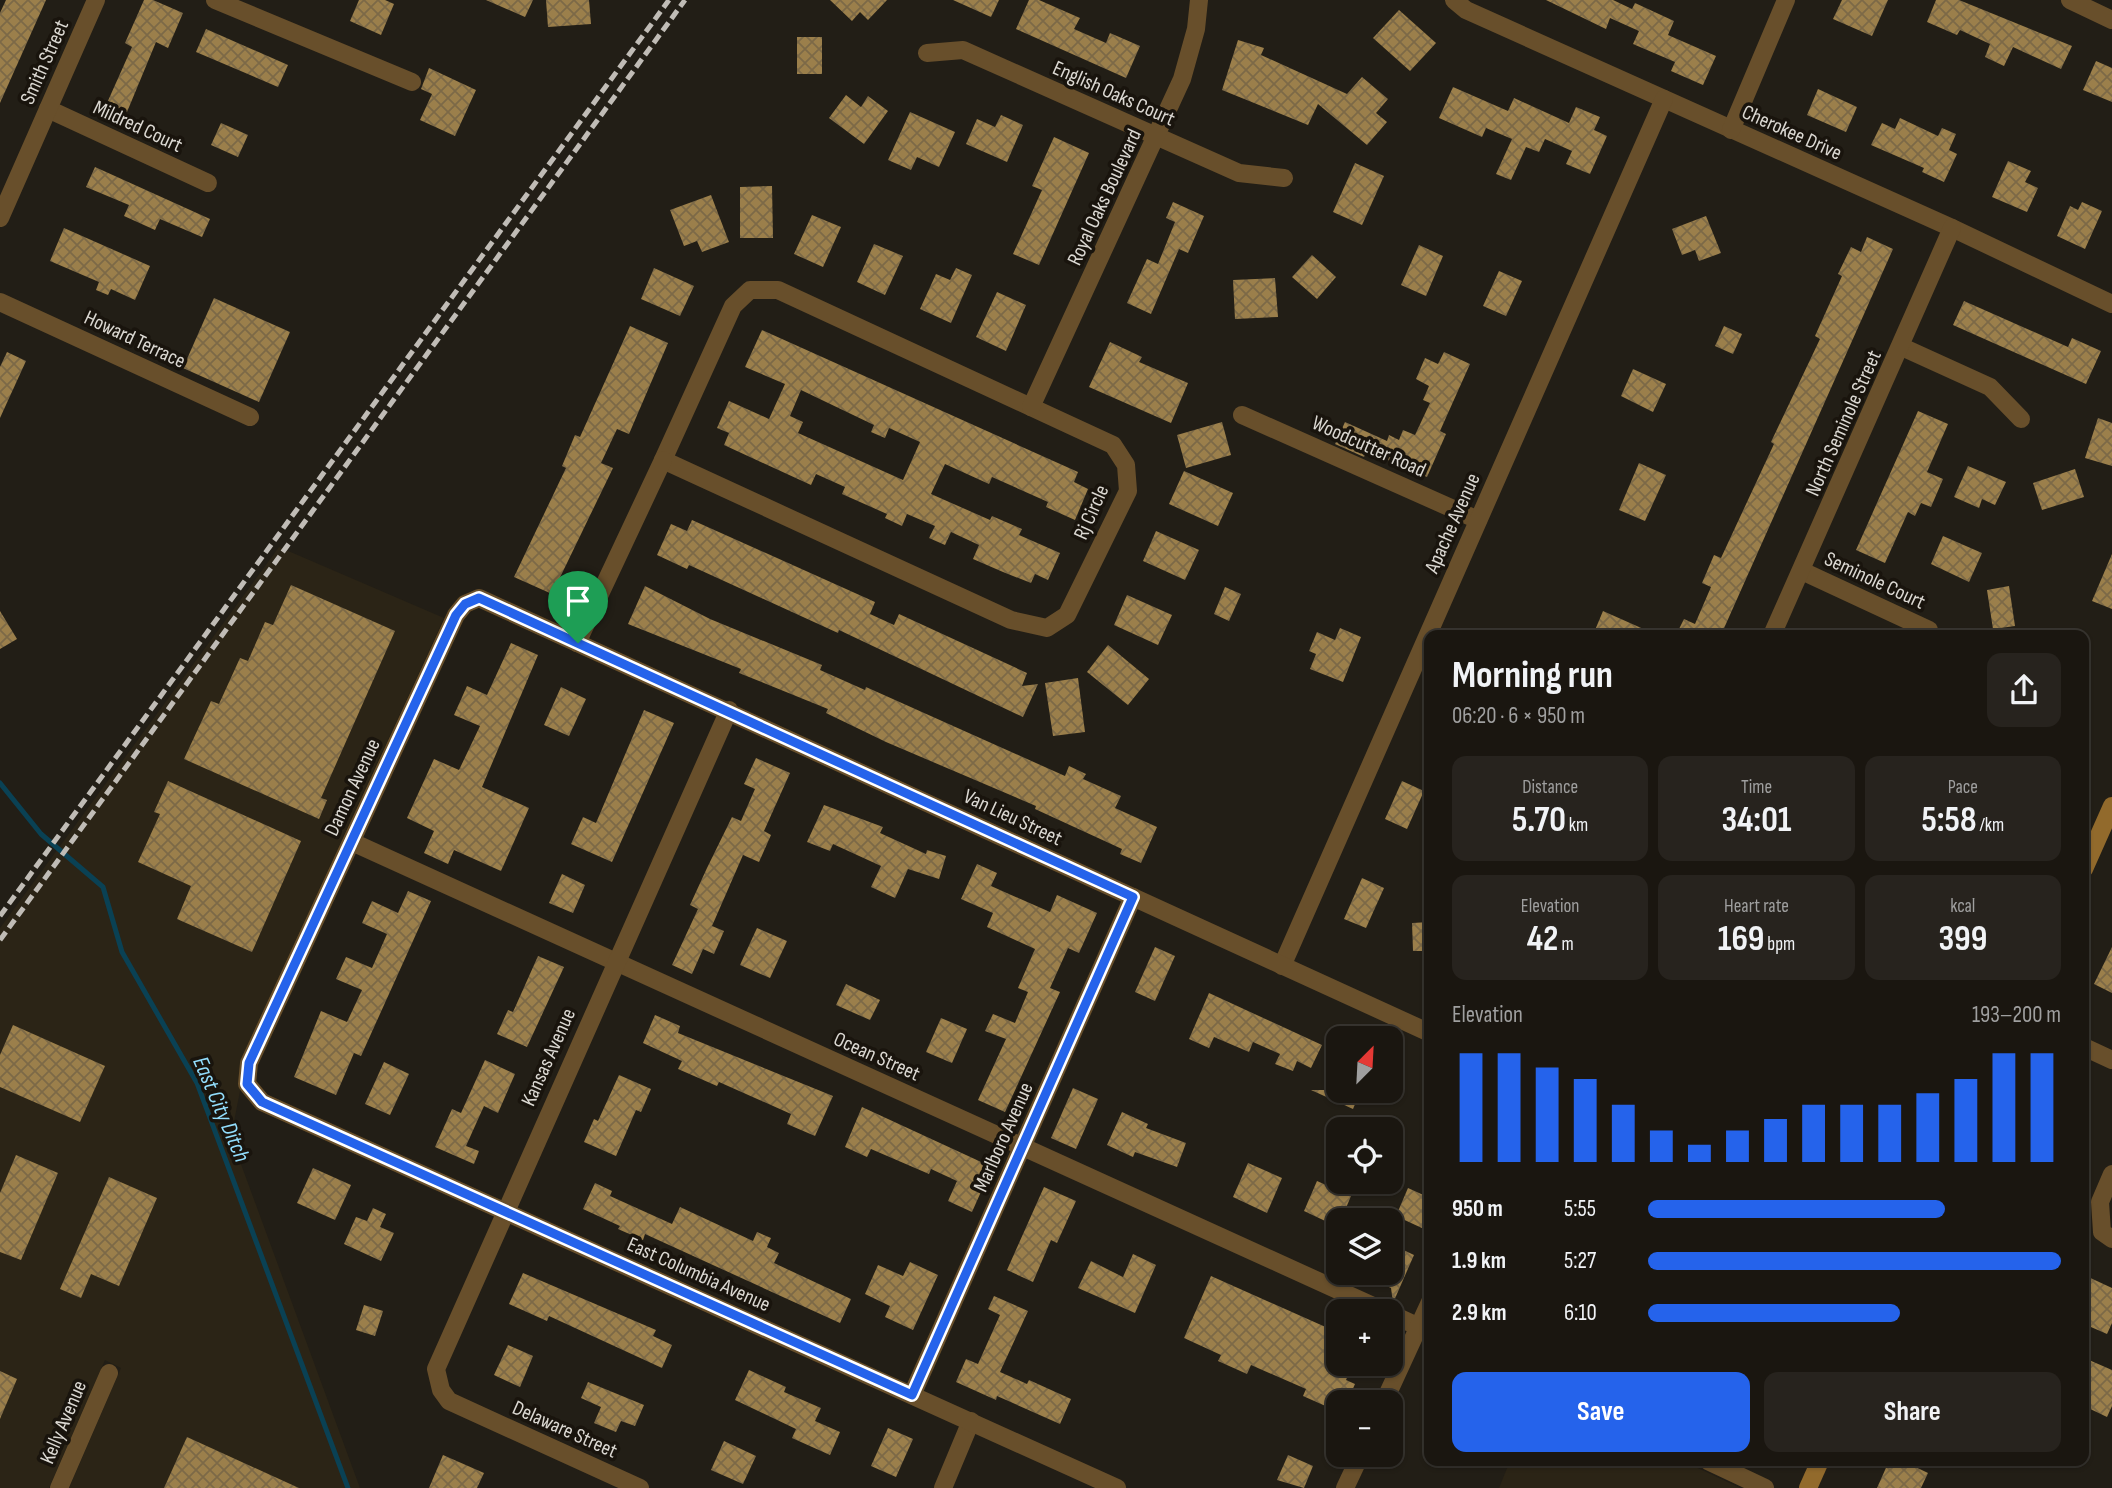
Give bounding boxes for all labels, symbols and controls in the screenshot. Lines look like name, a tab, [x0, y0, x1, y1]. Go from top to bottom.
street label: Smith Street	[15, 16, 74, 108]
street label: English Oaks Court	[1049, 55, 1179, 132]
street label: Mildred Court	[89, 95, 186, 158]
street label: Cherokee Drive	[1738, 99, 1846, 166]
street label: Royal Oaks Boulevard	[1062, 125, 1147, 269]
street label: Howard Terrace	[80, 305, 189, 374]
street label: North Seminole Street	[1800, 346, 1887, 500]
street label: Woodcutter Road	[1308, 410, 1430, 483]
street label: Apache Avenue	[1419, 469, 1486, 578]
street label: Rj Circle	[1068, 481, 1115, 543]
street label: Seminole Court	[1820, 546, 1929, 615]
pin	[548, 571, 608, 643]
icon: arrive	[559, 582, 597, 620]
text: Morning run	[1452, 653, 1613, 698]
button: share	[1987, 653, 2061, 727]
text: 06:20 · 6 × 950 m	[1452, 702, 1585, 730]
street label: Damon Avenue	[319, 735, 386, 840]
text: Distance	[1522, 776, 1578, 799]
text: Time	[1741, 776, 1772, 799]
text: Pace	[1948, 776, 1978, 799]
street label: Van Lieu Street	[960, 784, 1066, 851]
text: 5.70	[1512, 799, 1566, 842]
text: 34:01	[1721, 799, 1792, 842]
text: 5:58	[1921, 799, 1976, 842]
text: km	[1566, 814, 1588, 837]
text: /km	[1976, 814, 2004, 837]
text: Elevation	[1521, 895, 1579, 918]
text: Heart rate	[1724, 895, 1789, 918]
text: kcal	[1950, 895, 1975, 918]
text: 42	[1527, 918, 1558, 961]
text: 169	[1718, 918, 1764, 961]
text: 399	[1938, 918, 1987, 961]
text: m	[1558, 933, 1574, 956]
text: bpm	[1764, 933, 1795, 956]
text: Elevation	[1452, 1001, 1523, 1029]
text: 193–200 m	[1972, 1001, 2061, 1029]
street label: Kansas Avenue	[516, 1005, 581, 1110]
street label: Ocean Street	[830, 1026, 924, 1087]
north arrow	[1326, 1026, 1404, 1102]
map controls	[1326, 1026, 1403, 1467]
water label: East City Ditch	[186, 1052, 256, 1167]
street label: Marlboro Avenue	[968, 1079, 1039, 1196]
button: locate	[1326, 1117, 1403, 1194]
text: 950 m	[1452, 1195, 1503, 1223]
text: 5:55	[1564, 1195, 1596, 1223]
button: layers	[1326, 1208, 1403, 1285]
street label: East Columbia Avenue	[623, 1232, 774, 1317]
text: 1.9 km	[1452, 1247, 1506, 1275]
text: 5:27	[1564, 1247, 1596, 1275]
button: +	[1326, 1299, 1403, 1376]
text: 2.9 km	[1452, 1299, 1506, 1327]
text: 6:10	[1564, 1299, 1597, 1327]
button: Save	[1452, 1372, 1750, 1452]
button: Share	[1764, 1372, 2061, 1452]
street label: Kelly Avenue	[35, 1377, 92, 1468]
button: −	[1326, 1390, 1403, 1467]
street label: Delaware Street	[509, 1395, 621, 1464]

